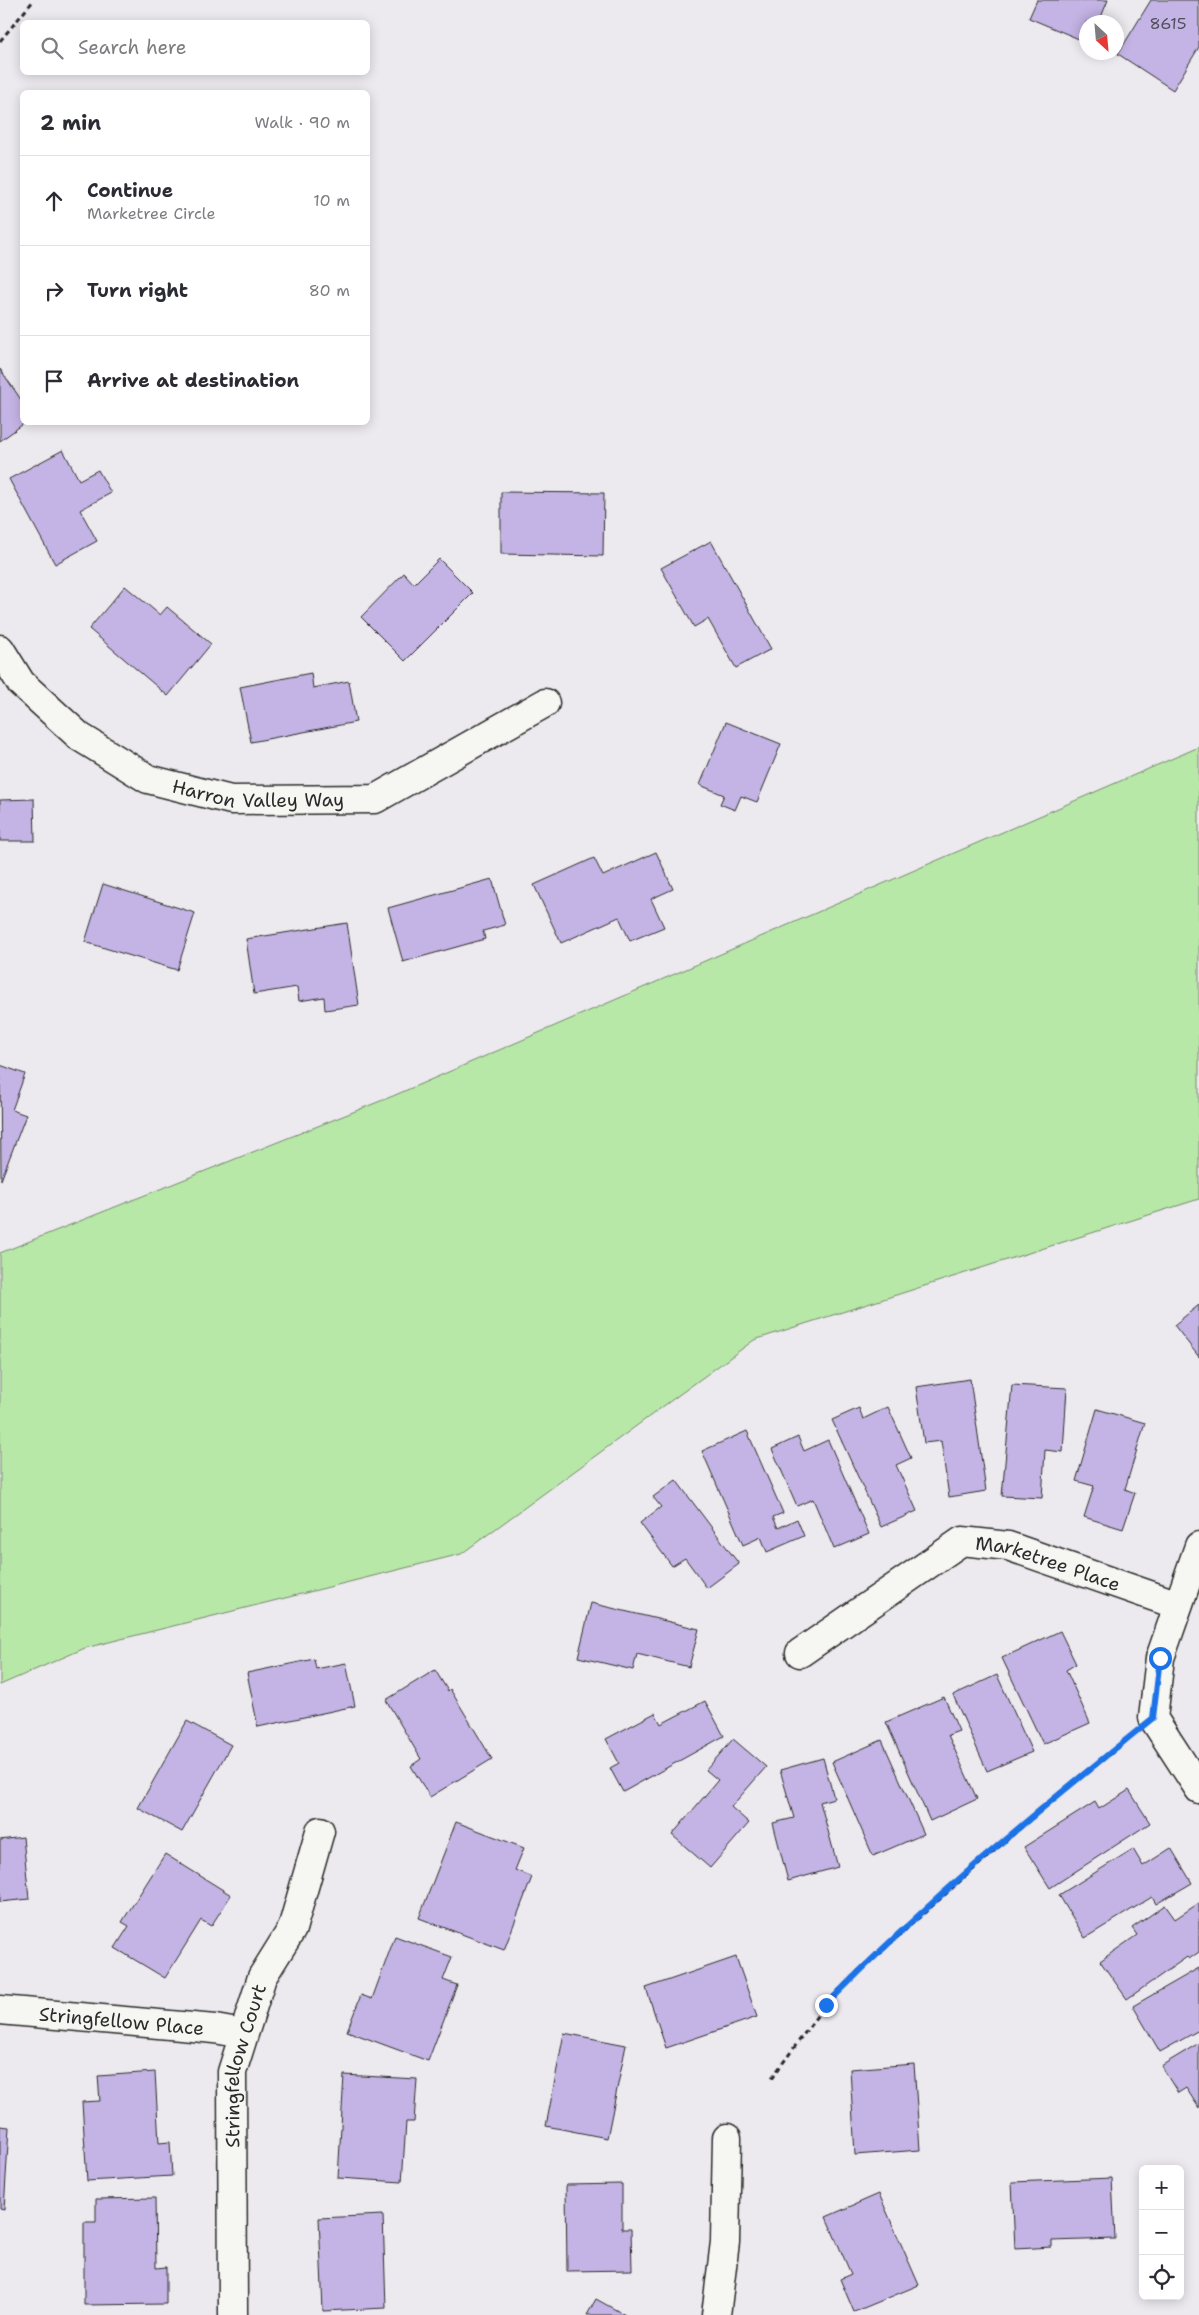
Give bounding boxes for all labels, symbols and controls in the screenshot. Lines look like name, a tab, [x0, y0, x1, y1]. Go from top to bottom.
house number: 8615	[1150, 13, 1186, 34]
north arrow	[1079, 15, 1124, 60]
search box	[20, 20, 370, 75]
icon: search	[38, 34, 66, 62]
text: Search here	[78, 35, 187, 60]
text: 2 min	[40, 109, 101, 137]
text: Walk · 90 m	[255, 112, 350, 133]
text: Continue	[87, 178, 173, 203]
icon: ahead	[40, 187, 68, 215]
text: 10 m	[313, 190, 350, 211]
text: Marketree Circle	[87, 203, 216, 224]
icon: right	[40, 277, 68, 305]
text: Turn right	[87, 278, 188, 303]
text: 80 m	[309, 280, 350, 301]
icon: arrive	[40, 367, 68, 395]
text: Arrive at destination	[87, 368, 299, 393]
street label: Harron Valley Way	[170, 773, 344, 813]
street label: Marketree Place	[974, 1530, 1124, 1597]
route start	[1149, 1647, 1172, 1670]
street label: Stringfellow Court	[219, 1981, 272, 2148]
route end	[815, 1994, 838, 2017]
street label: Stringfellow Place	[38, 2001, 205, 2040]
map controls	[1139, 2165, 1184, 2300]
button: +	[1139, 2165, 1184, 2210]
button: −	[1139, 2210, 1184, 2255]
button: locate	[1139, 2255, 1184, 2300]

